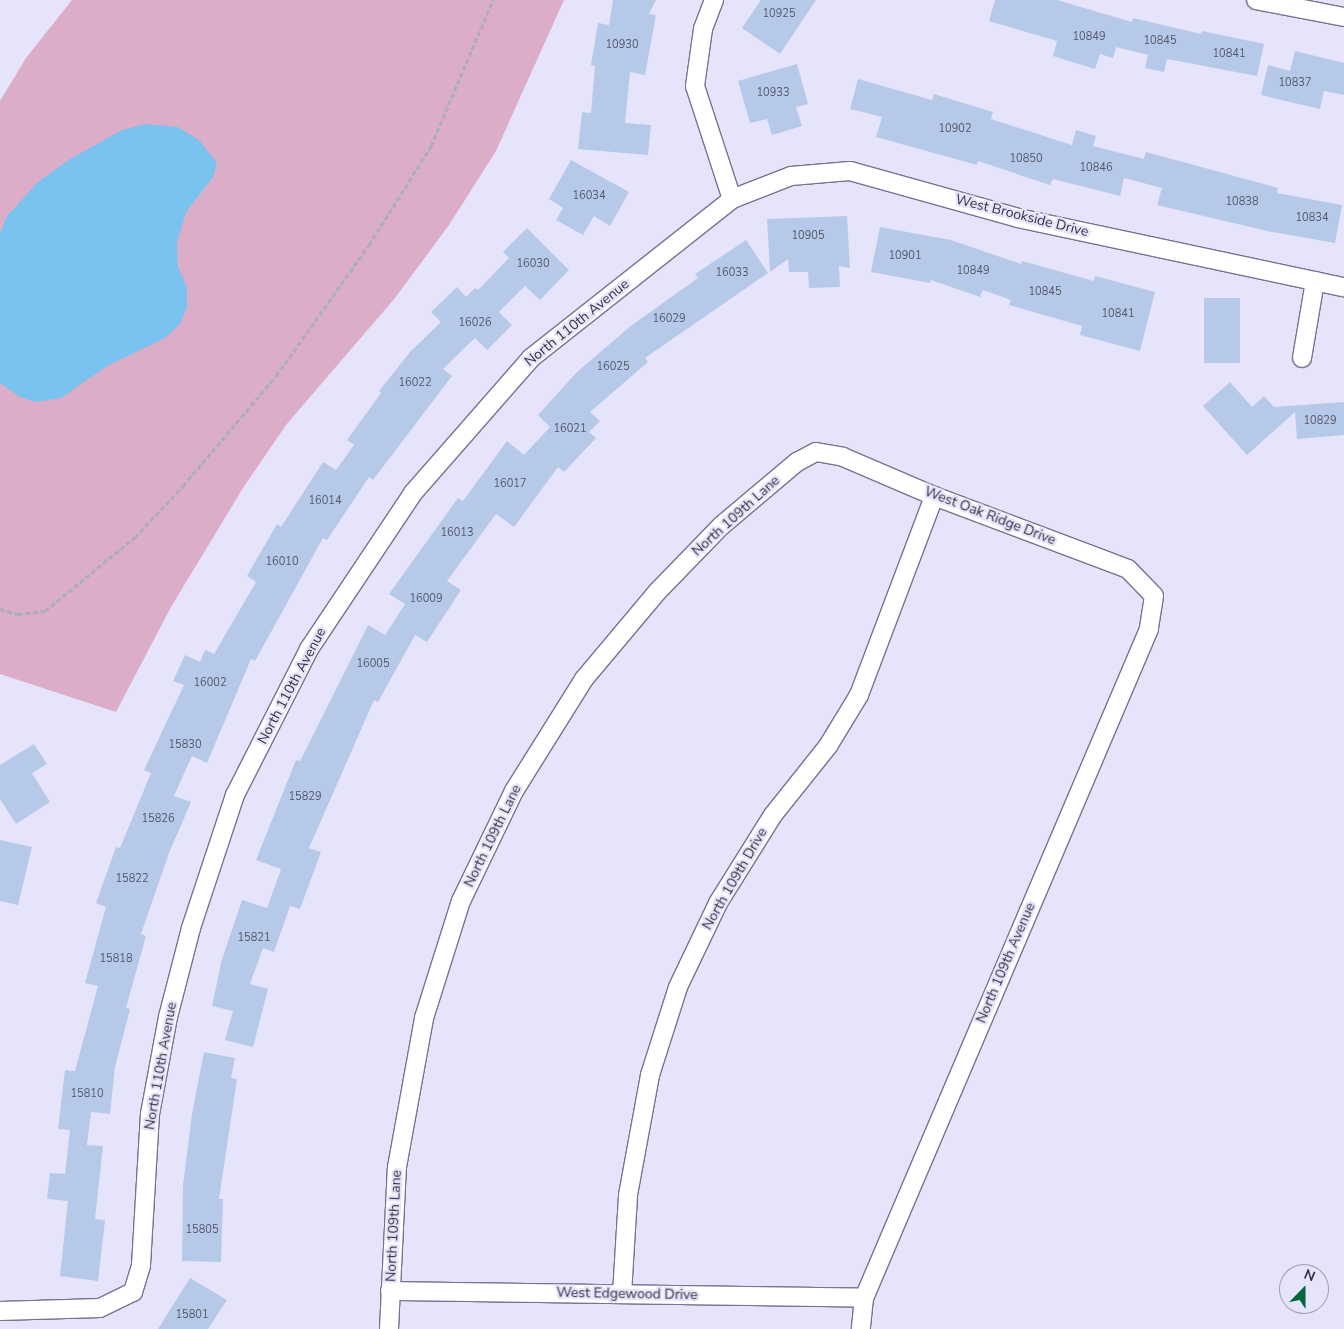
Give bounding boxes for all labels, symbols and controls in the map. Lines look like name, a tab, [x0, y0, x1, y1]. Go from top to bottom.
house number: 10925	[763, 7, 795, 21]
house number: 10849	[1073, 30, 1105, 44]
house number: 10845	[1144, 34, 1176, 48]
house number: 10930	[606, 38, 638, 52]
house number: 10841	[1213, 47, 1245, 61]
house number: 10837	[1279, 76, 1311, 90]
house number: 10933	[757, 86, 789, 100]
house number: 10902	[939, 122, 971, 136]
house number: 10850	[1010, 152, 1042, 166]
house number: 10846	[1080, 161, 1112, 175]
house number: 16034	[573, 189, 605, 203]
street label: West Brookside Drive	[954, 191, 1090, 241]
house number: 10838	[1226, 195, 1258, 209]
house number: 10834	[1296, 211, 1328, 225]
house number: 10905	[792, 229, 824, 243]
house number: 10901	[889, 249, 921, 263]
house number: 16030	[517, 257, 549, 271]
house number: 10849	[957, 264, 989, 278]
house number: 16033	[716, 266, 748, 280]
street label: North 110th Avenue	[521, 276, 633, 370]
house number: 10845	[1029, 285, 1061, 299]
house number: 10841	[1102, 307, 1134, 321]
house number: 16029	[653, 312, 685, 326]
house number: 16026	[459, 316, 491, 330]
house number: 16025	[597, 360, 629, 374]
house number: 16022	[399, 376, 431, 390]
house number: 10829	[1304, 414, 1336, 428]
house number: 16021	[554, 422, 586, 436]
street label: North 109th Lane	[689, 472, 783, 560]
house number: 16017	[494, 477, 526, 491]
street label: West Oak Ridge Drive	[922, 483, 1058, 549]
house number: 16014	[309, 494, 341, 508]
house number: 16013	[441, 526, 473, 540]
house number: 16010	[266, 555, 298, 569]
house number: 16009	[410, 592, 442, 606]
street label: North 110th Avenue	[254, 625, 330, 747]
house number: 16005	[357, 657, 389, 671]
house number: 16002	[194, 676, 226, 690]
house number: 15830	[169, 738, 201, 752]
street label: North 109th Lane	[461, 782, 525, 890]
house number: 15829	[289, 790, 321, 804]
house number: 15826	[142, 812, 174, 826]
street label: North 109th Drive	[699, 825, 771, 933]
house number: 15822	[116, 872, 148, 886]
street label: North 109th Avenue	[973, 900, 1039, 1026]
house number: 15821	[238, 931, 270, 945]
house number: 15818	[100, 952, 132, 966]
street label: North 110th Avenue	[142, 1001, 180, 1131]
house number: 15810	[71, 1087, 103, 1101]
street label: North 109th Lane	[383, 1170, 405, 1282]
house number: 15805	[186, 1223, 218, 1237]
north arrow	[1279, 1264, 1329, 1314]
text: N	[1301, 1265, 1318, 1286]
street label: West Edgewood Drive	[556, 1284, 698, 1304]
house number: 15801	[176, 1308, 208, 1322]

